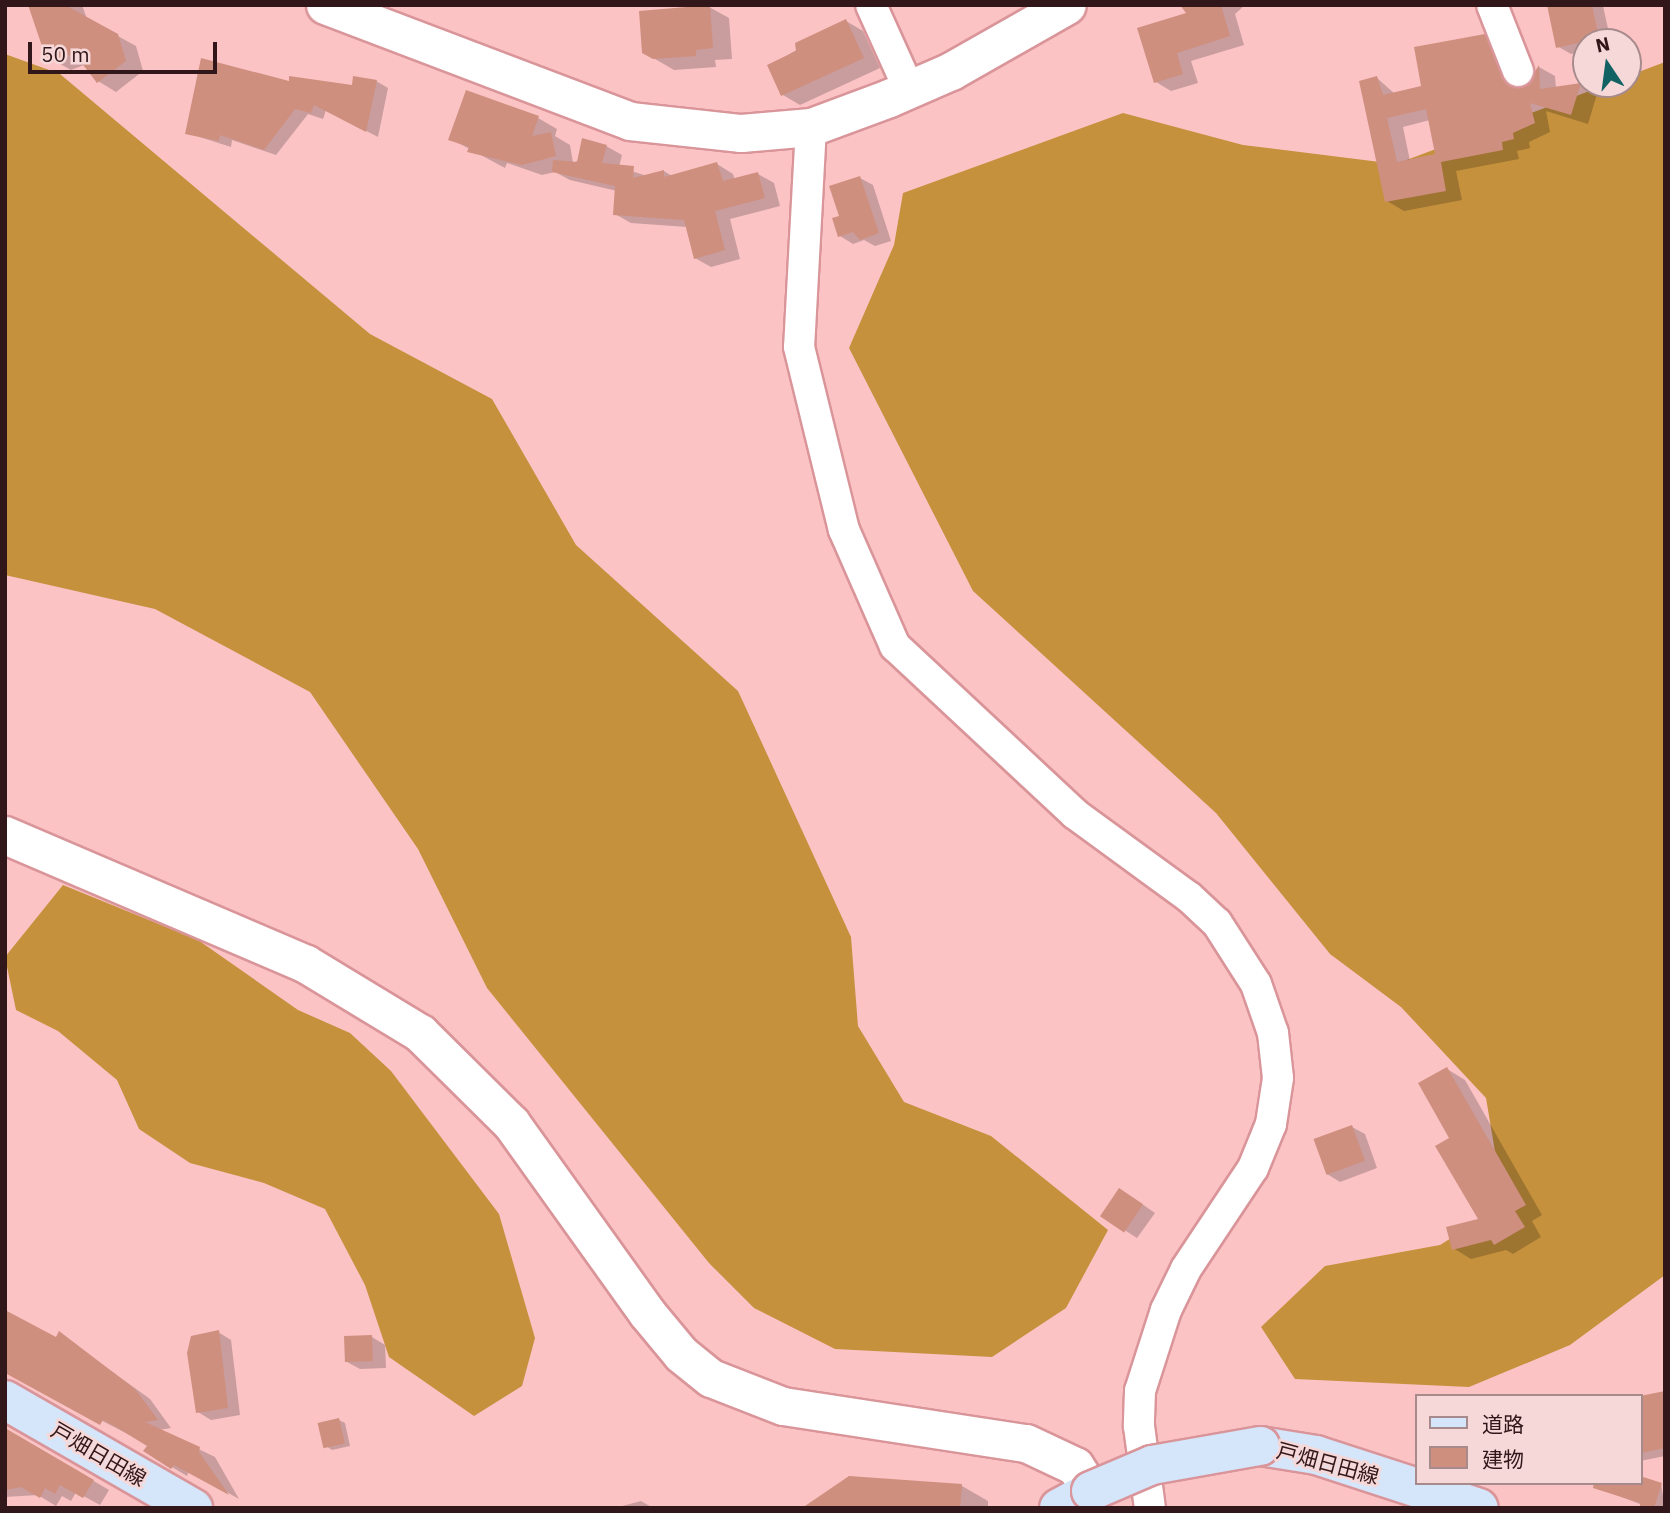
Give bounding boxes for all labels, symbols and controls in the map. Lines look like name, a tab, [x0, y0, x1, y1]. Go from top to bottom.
scale bar	[32, 28, 220, 72]
north arrow	[1572, 28, 1642, 98]
text: N	[1593, 31, 1612, 58]
text: 50 m	[41, 40, 90, 68]
legend	[1414, 1394, 1642, 1485]
text: 道路	[1482, 1410, 1524, 1438]
street label: 戸畑日田線	[47, 1417, 151, 1491]
street label: 戸畑日田線	[1274, 1437, 1382, 1489]
text: 建物	[1482, 1445, 1524, 1473]

